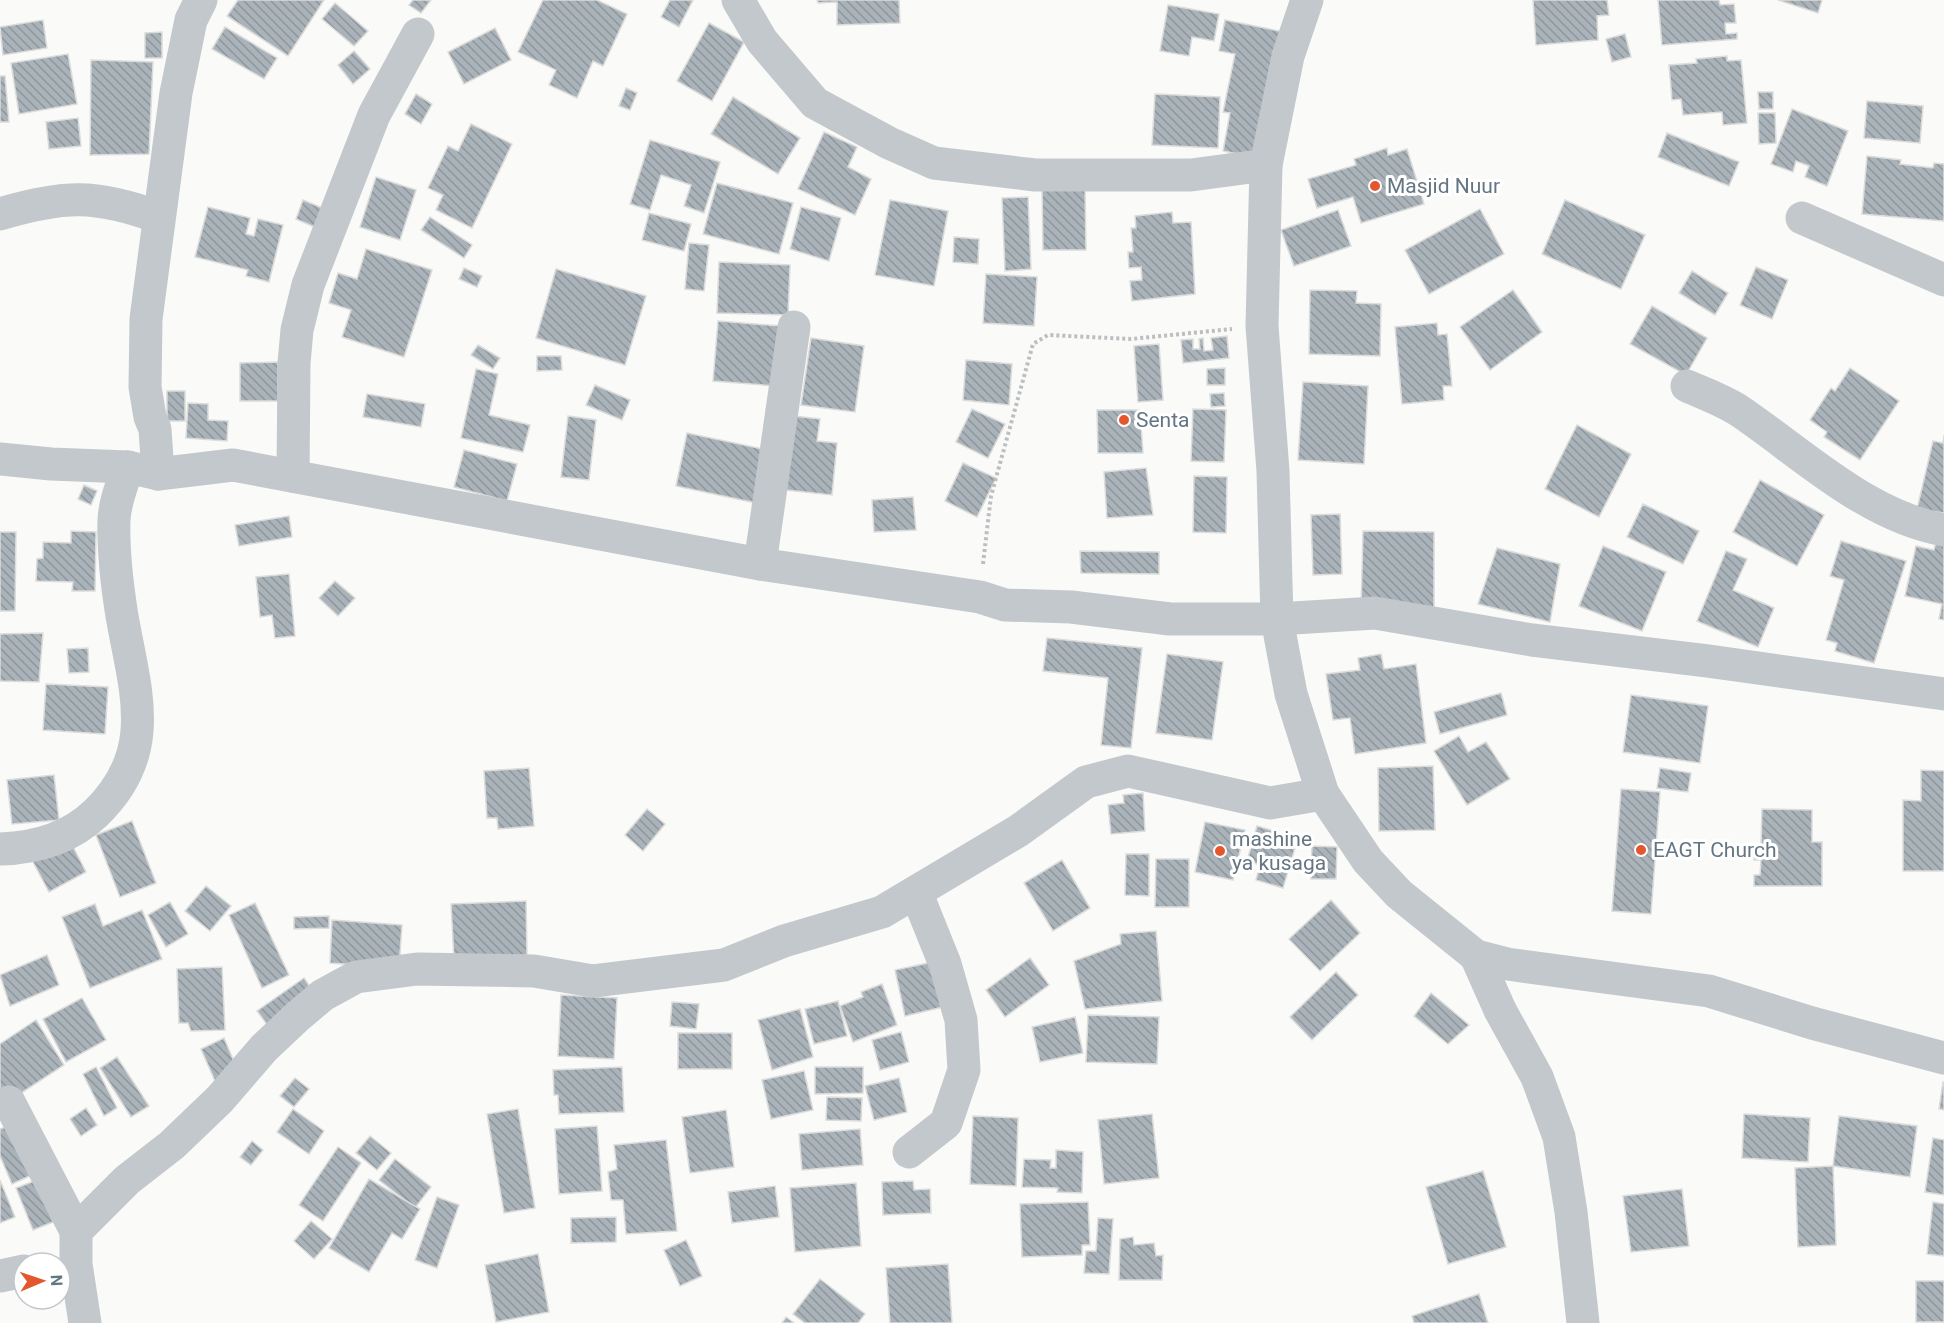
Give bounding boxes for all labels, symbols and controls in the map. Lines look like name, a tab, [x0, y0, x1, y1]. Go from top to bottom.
place label: Masjid Nuur	[1387, 174, 1500, 198]
marker: Masjid Nuur	[1368, 179, 1382, 193]
place label: Senta	[1136, 408, 1190, 432]
marker: Senta	[1117, 413, 1131, 427]
place label: mashine ya kusaga	[1232, 827, 1326, 875]
place label: EAGT Church	[1653, 838, 1776, 862]
marker: EAGT Church	[1634, 843, 1648, 857]
marker: mashine ya kusaga	[1213, 844, 1227, 858]
north arrow	[12, 1251, 72, 1311]
text: N	[47, 1275, 66, 1286]

